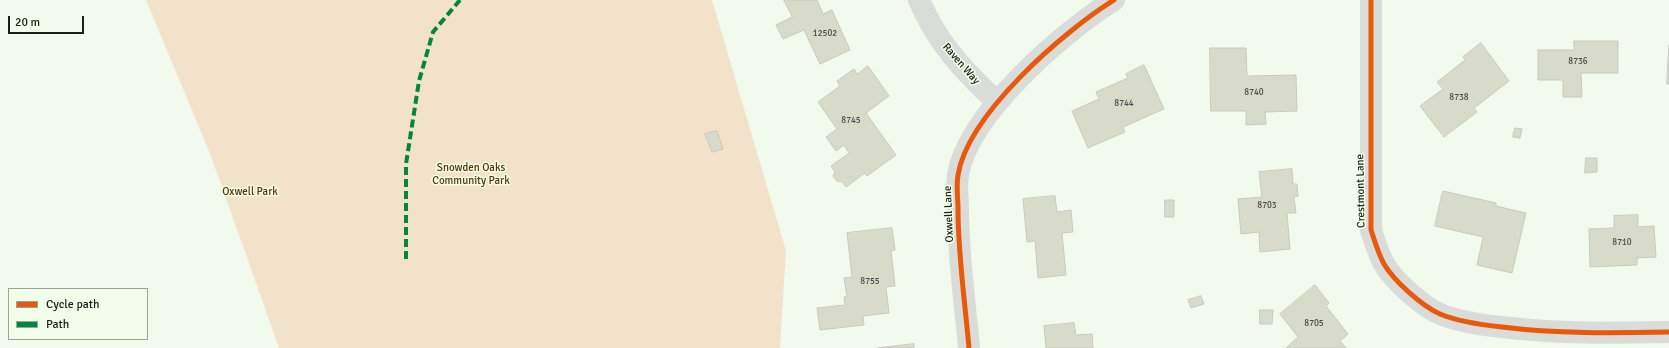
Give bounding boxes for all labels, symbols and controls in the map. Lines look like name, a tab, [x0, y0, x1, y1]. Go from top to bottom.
scale bar	[10, 8, 86, 34]
text: 20 m	[15, 15, 40, 30]
house number: 12502	[813, 29, 837, 39]
street label: Raven Way	[940, 41, 982, 87]
house number: 8736	[1568, 57, 1588, 67]
house number: 8740	[1244, 88, 1264, 98]
house number: 8738	[1449, 93, 1469, 103]
house number: 8744	[1114, 99, 1134, 109]
house number: 8745	[841, 116, 861, 126]
street label: Crestmont Lane	[1354, 154, 1368, 228]
park label: Snowden Oaks Community Park	[432, 161, 510, 187]
park label: Oxwell Park	[222, 185, 278, 199]
street label: Oxwell Lane	[941, 185, 957, 243]
house number: 8703	[1257, 201, 1277, 211]
house number: 8710	[1612, 238, 1632, 248]
house number: 8755	[860, 277, 880, 287]
legend	[8, 288, 148, 340]
text: Cycle path	[46, 297, 99, 312]
text: Path	[46, 317, 69, 332]
house number: 8705	[1304, 319, 1324, 329]

